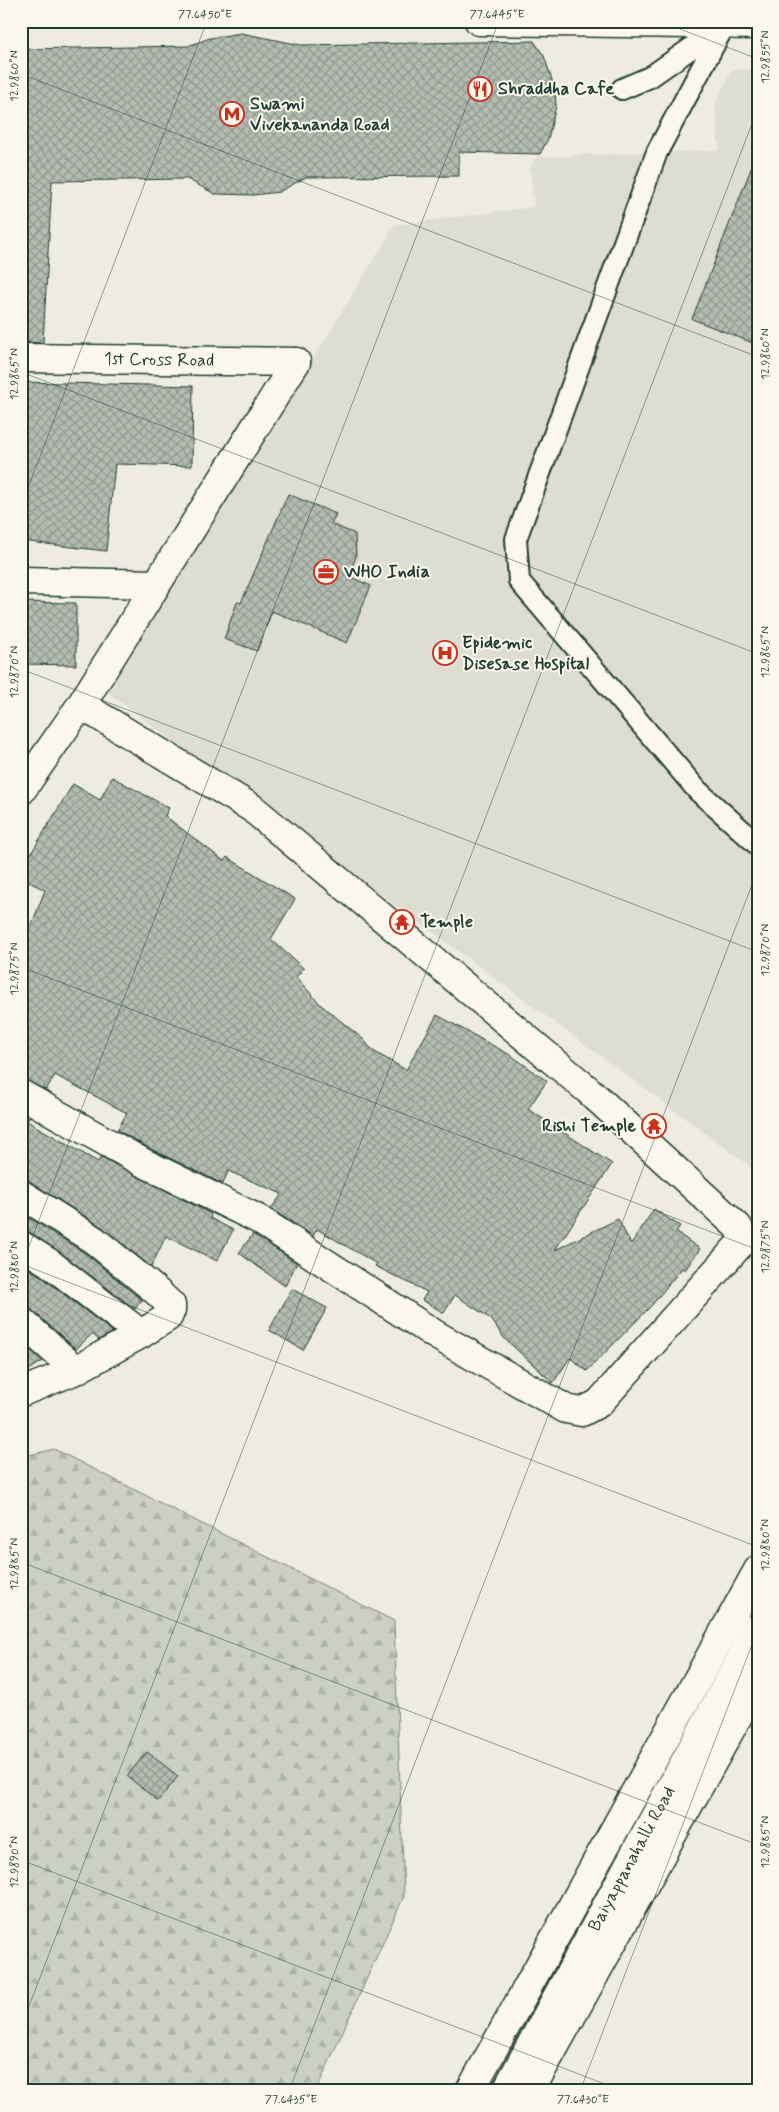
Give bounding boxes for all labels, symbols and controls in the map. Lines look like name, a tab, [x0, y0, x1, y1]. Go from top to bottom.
text: 77.6450°E	[178, 7, 232, 23]
text: 77.6445°E	[470, 7, 524, 23]
text: 12.9855°N	[758, 31, 774, 83]
text: 12.9860°N	[7, 50, 23, 102]
restaurant icon: Shraddha Cafe	[467, 76, 493, 102]
place label: Shraddha Cafe	[498, 77, 614, 101]
place label: Swami Vivekananda Road	[250, 92, 389, 137]
metro station icon: Swami Vivekananda Road	[219, 101, 245, 127]
text: 12.9860°N	[758, 328, 774, 380]
street label: 1st Cross Road	[104, 347, 214, 373]
text: 12.9865°N	[7, 348, 23, 400]
office icon: WHO India	[313, 559, 339, 585]
place label: WHO India	[343, 560, 430, 584]
text: 12.9865°N	[758, 626, 774, 678]
place label: Epidemic Disesase Hospital	[462, 631, 590, 676]
hospital icon: Epidemic Disesase Hospital	[432, 640, 458, 666]
text: 12.9870°N	[7, 646, 23, 698]
temple icon: Temple	[389, 909, 415, 935]
place label: Temple	[420, 910, 473, 934]
text: 12.9870°N	[758, 924, 774, 976]
text: 12.9875°N	[7, 943, 23, 995]
temple icon: Rishi Temple	[641, 1113, 667, 1139]
place label: Rishi Temple	[542, 1114, 637, 1138]
text: 12.9875°N	[758, 1221, 774, 1273]
text: 12.9880°N	[7, 1241, 23, 1293]
text: 12.9880°N	[758, 1519, 774, 1571]
text: 12.9885°N	[7, 1538, 23, 1590]
street label: Baiyappanahalli Road	[583, 1782, 681, 1936]
text: 12.9885°N	[758, 1816, 774, 1868]
text: 12.9890°N	[7, 1836, 23, 1888]
text: 77.6435°E	[265, 2092, 317, 2108]
text: 77.6430°E	[557, 2092, 609, 2108]

